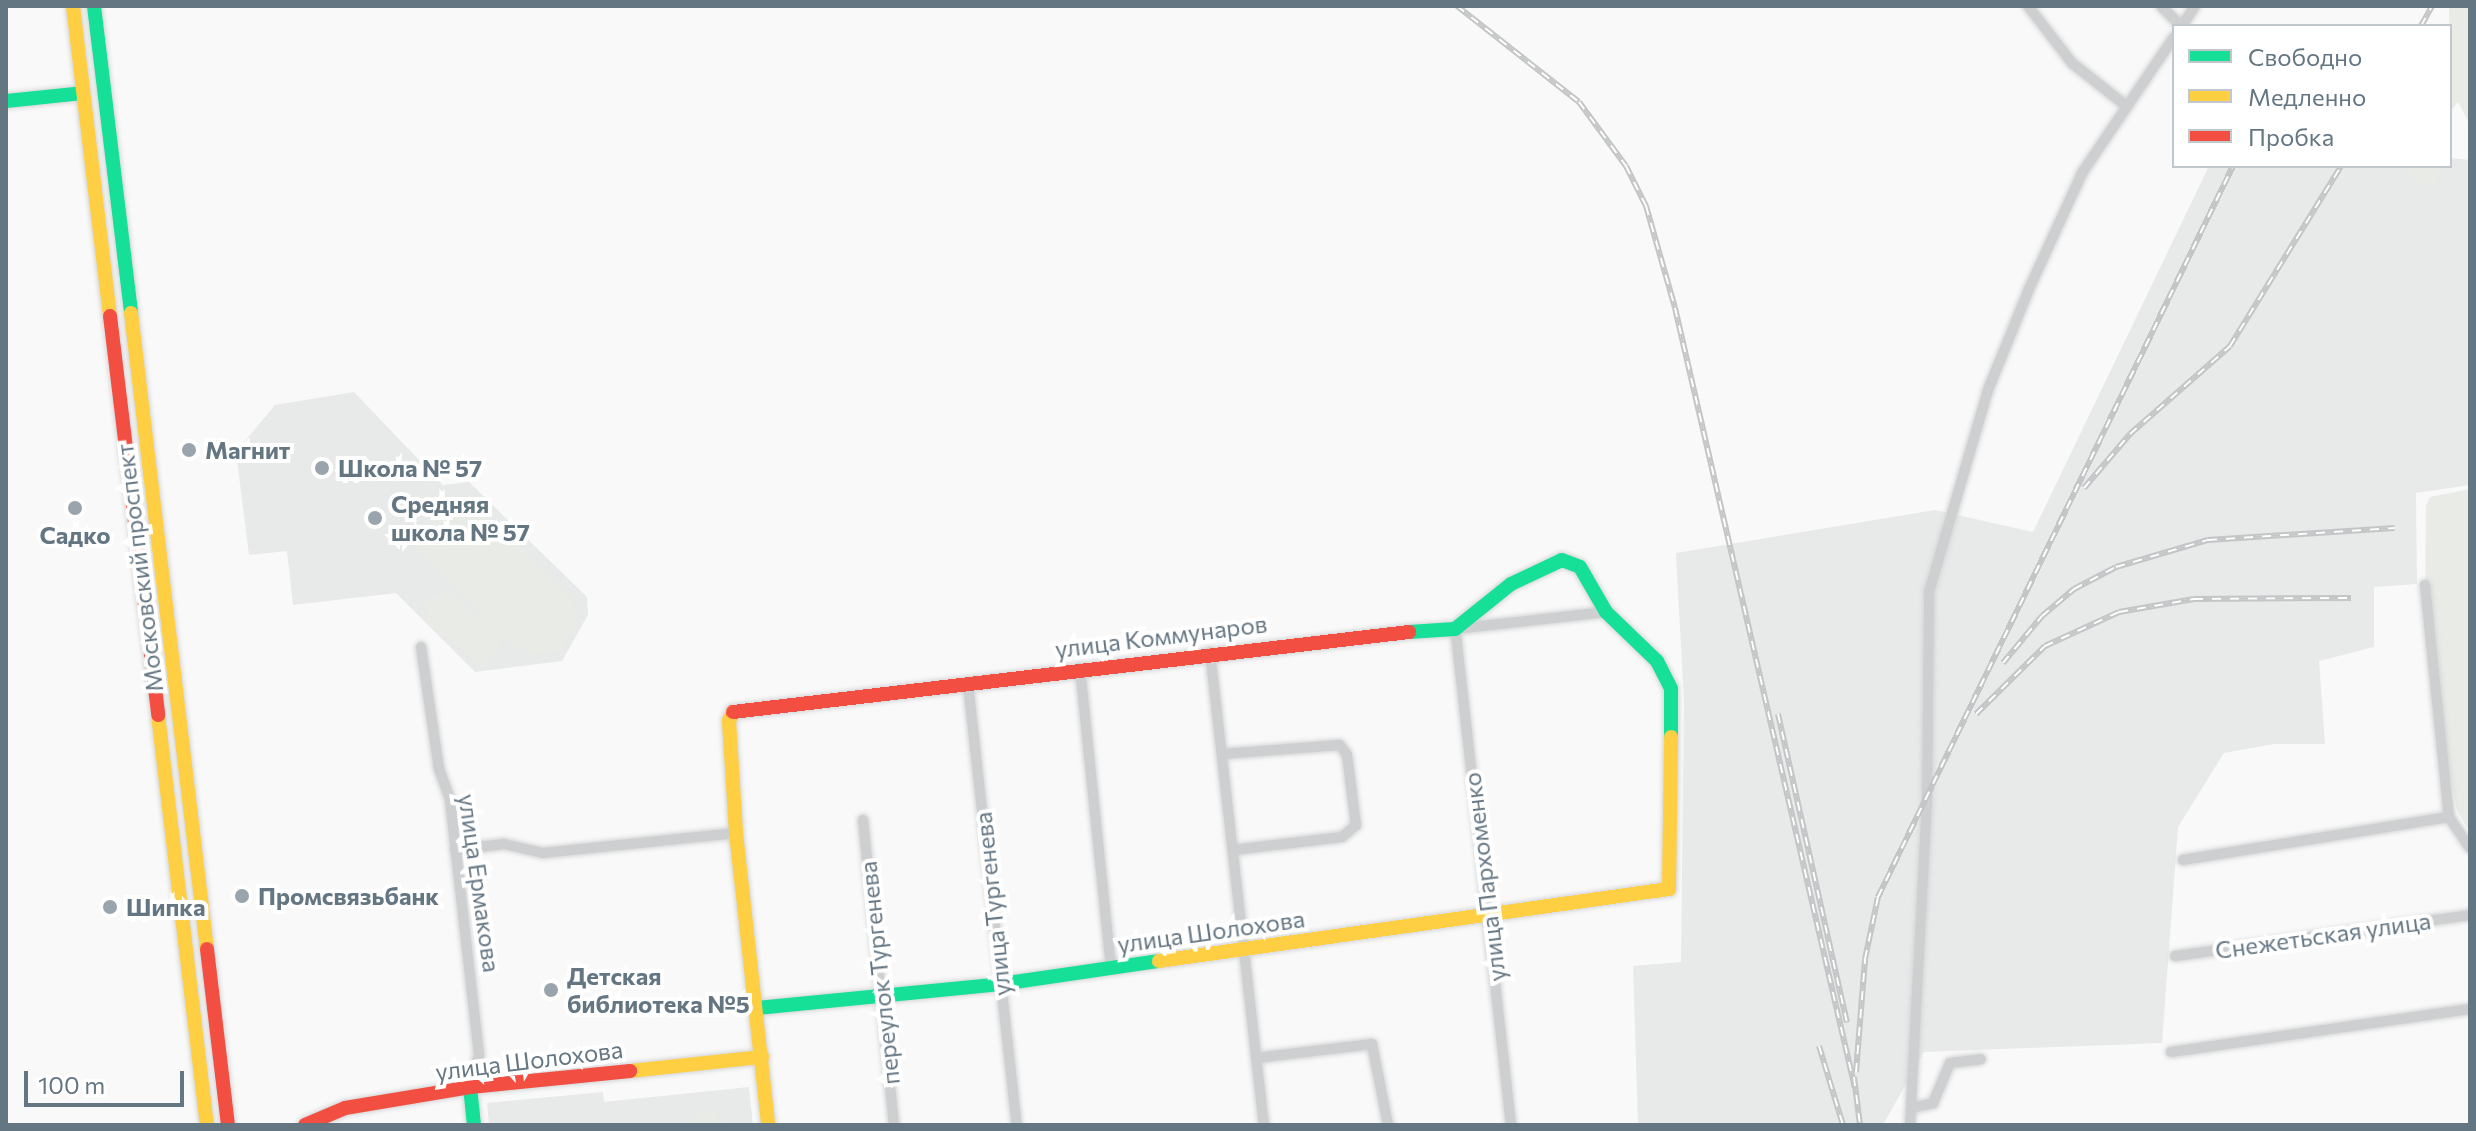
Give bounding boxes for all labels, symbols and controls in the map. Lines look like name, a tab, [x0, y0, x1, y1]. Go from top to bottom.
legend	[2172, 24, 2452, 168]
text: Свободно	[2248, 42, 2362, 71]
text: Медленно	[2248, 82, 2366, 111]
text: Пробка	[2248, 122, 2334, 151]
place label: Магнит	[205, 436, 290, 464]
marker: Магнит	[180, 441, 198, 459]
street label: Московский проспект	[109, 442, 169, 694]
place label: Школа № 57	[338, 454, 482, 482]
marker: Школа № 57	[313, 459, 331, 477]
place label: Средняя школа № 57	[391, 490, 530, 546]
marker: Садко	[66, 499, 84, 517]
marker: Средняя школа № 57	[366, 509, 384, 527]
place label: Садко	[39, 521, 111, 549]
street label: улица Коммунаров	[1053, 609, 1269, 663]
street label: улица Пархоменко	[1457, 771, 1511, 983]
street label: улица Ермакова	[453, 792, 507, 974]
street label: улица Тургенева	[968, 810, 1016, 998]
street label: переулок Тургенева	[853, 860, 905, 1086]
place label: Промсвязьбанк	[258, 882, 439, 910]
marker: Промсвязьбанк	[233, 887, 251, 905]
place label: Шипка	[126, 893, 206, 921]
marker: Шипка	[101, 898, 119, 916]
street label: улица Шолохова	[1115, 904, 1307, 958]
street label: Снежетьская улица	[2213, 906, 2433, 964]
place label: Детская библиотека №5	[567, 962, 750, 1018]
marker: Детская библиотека №5	[542, 981, 560, 999]
street label: улица Шолохова	[434, 1034, 624, 1086]
scale bar	[28, 1055, 188, 1105]
text: 100 m	[38, 1070, 105, 1099]

